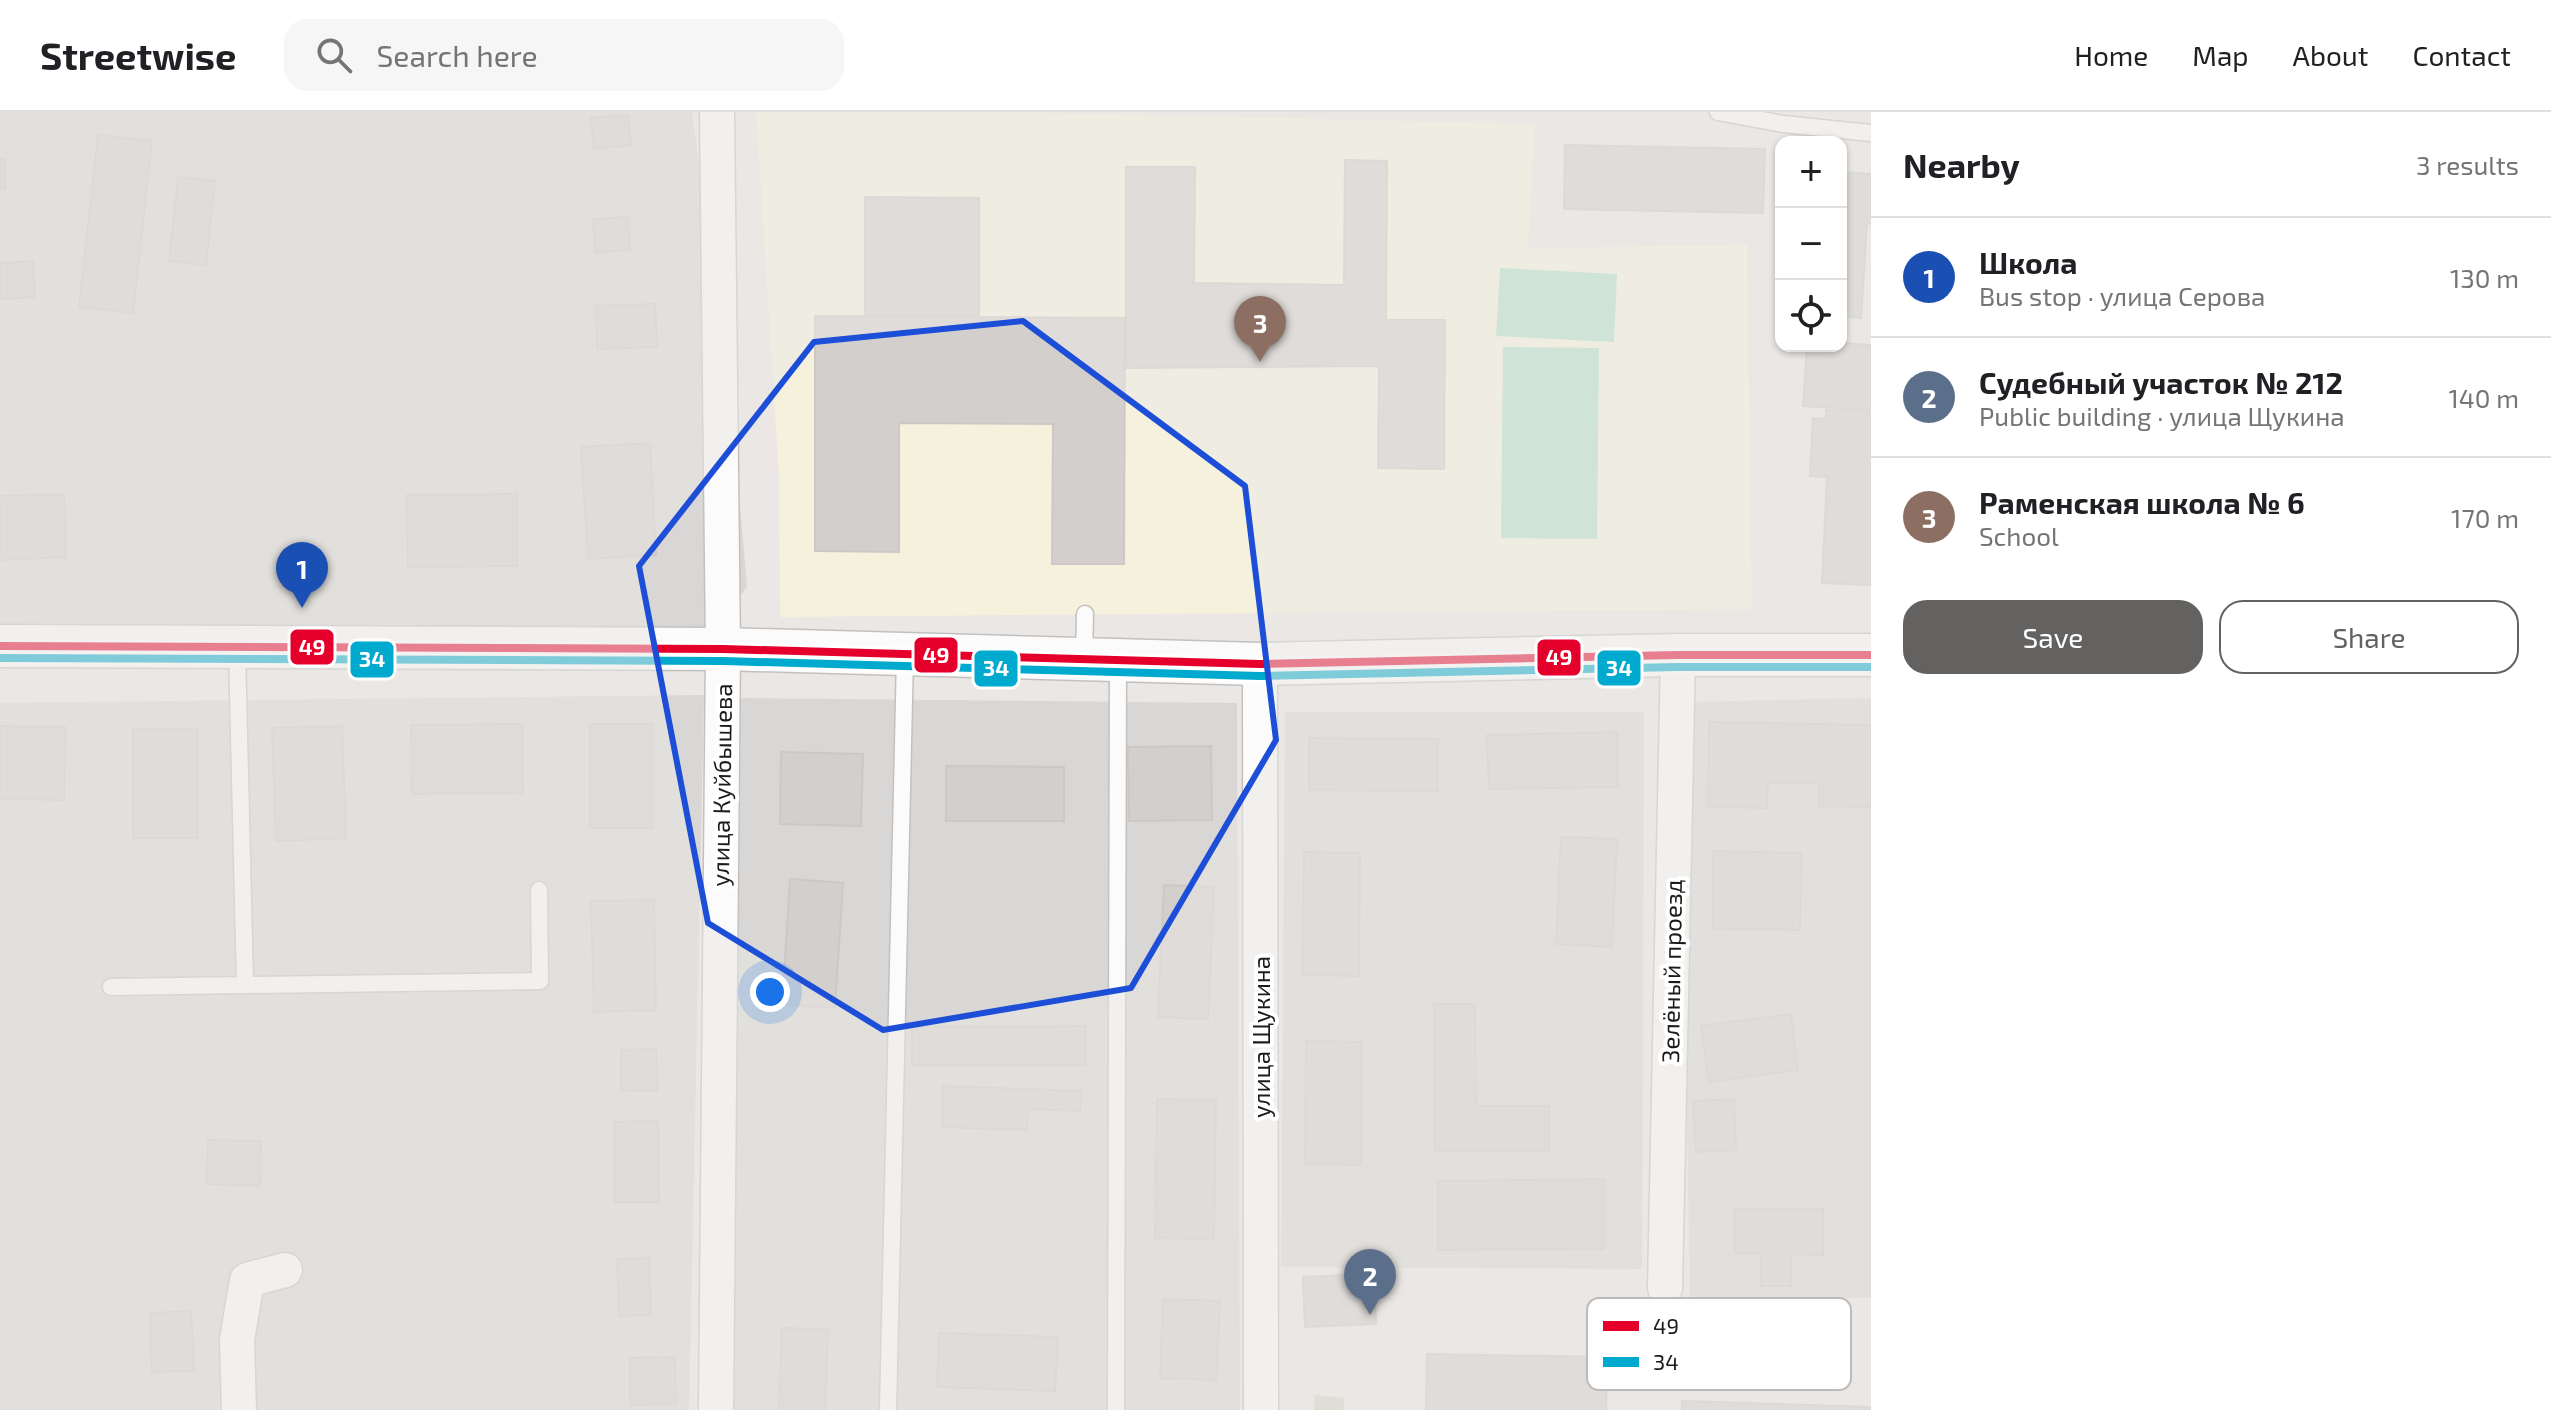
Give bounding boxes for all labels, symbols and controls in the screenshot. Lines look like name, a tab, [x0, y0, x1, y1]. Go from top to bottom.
search box	[284, 19, 844, 91]
text: Streetwise	[40, 32, 236, 78]
icon: search	[312, 33, 356, 77]
text: Search here	[376, 37, 538, 73]
text: Home	[2074, 38, 2148, 72]
text: Map	[2192, 38, 2249, 72]
text: About	[2293, 38, 2368, 72]
text: Contact	[2412, 38, 2511, 72]
map controls	[1775, 136, 1847, 352]
button: +	[1775, 136, 1847, 208]
text: Nearby	[1903, 144, 2020, 185]
text: 3 results	[2416, 149, 2519, 180]
button: −	[1775, 208, 1847, 280]
text: Школа	[1979, 244, 2078, 280]
text: 1	[1923, 262, 1935, 293]
text: 130 m	[2450, 262, 2519, 293]
button: locate	[1775, 280, 1847, 352]
text: Bus stop · улица Серова	[1979, 280, 2265, 311]
pin: 3	[1234, 296, 1286, 362]
text: Судебный участок № 212	[1979, 364, 2343, 400]
text: 2	[1921, 382, 1937, 413]
text: 140 m	[2448, 382, 2519, 413]
text: Public building · улица Щукина	[1979, 400, 2345, 431]
text: Раменская школа № 6	[1979, 484, 2305, 520]
text: 3	[1922, 502, 1936, 533]
text: 170 m	[2451, 502, 2519, 533]
text: School	[1979, 520, 2059, 551]
pin: 1	[276, 542, 328, 608]
button: Save	[1903, 600, 2203, 674]
button: Share	[2219, 600, 2519, 674]
line badge: 49	[289, 628, 335, 666]
text: 49	[299, 633, 326, 659]
line badge: 49	[913, 636, 959, 674]
line badge: 49	[1536, 638, 1582, 677]
line badge: 34	[349, 640, 395, 679]
text: 49	[923, 641, 950, 667]
text: 49	[1546, 643, 1573, 669]
text: 34	[359, 645, 385, 671]
line badge: 34	[973, 649, 1019, 688]
line badge: 34	[1596, 649, 1642, 687]
text: 34	[983, 654, 1009, 680]
text: 34	[1606, 654, 1632, 680]
street label: улица Куйбышева	[705, 683, 738, 887]
street label: Зелёный проезд	[1655, 879, 1687, 1063]
street label: улица Щукина	[1246, 956, 1276, 1118]
your location	[750, 972, 790, 1012]
pin: 2	[1344, 1249, 1396, 1315]
legend	[1587, 1298, 1851, 1390]
text: 49	[1653, 1312, 1679, 1338]
text: 34	[1653, 1348, 1679, 1374]

